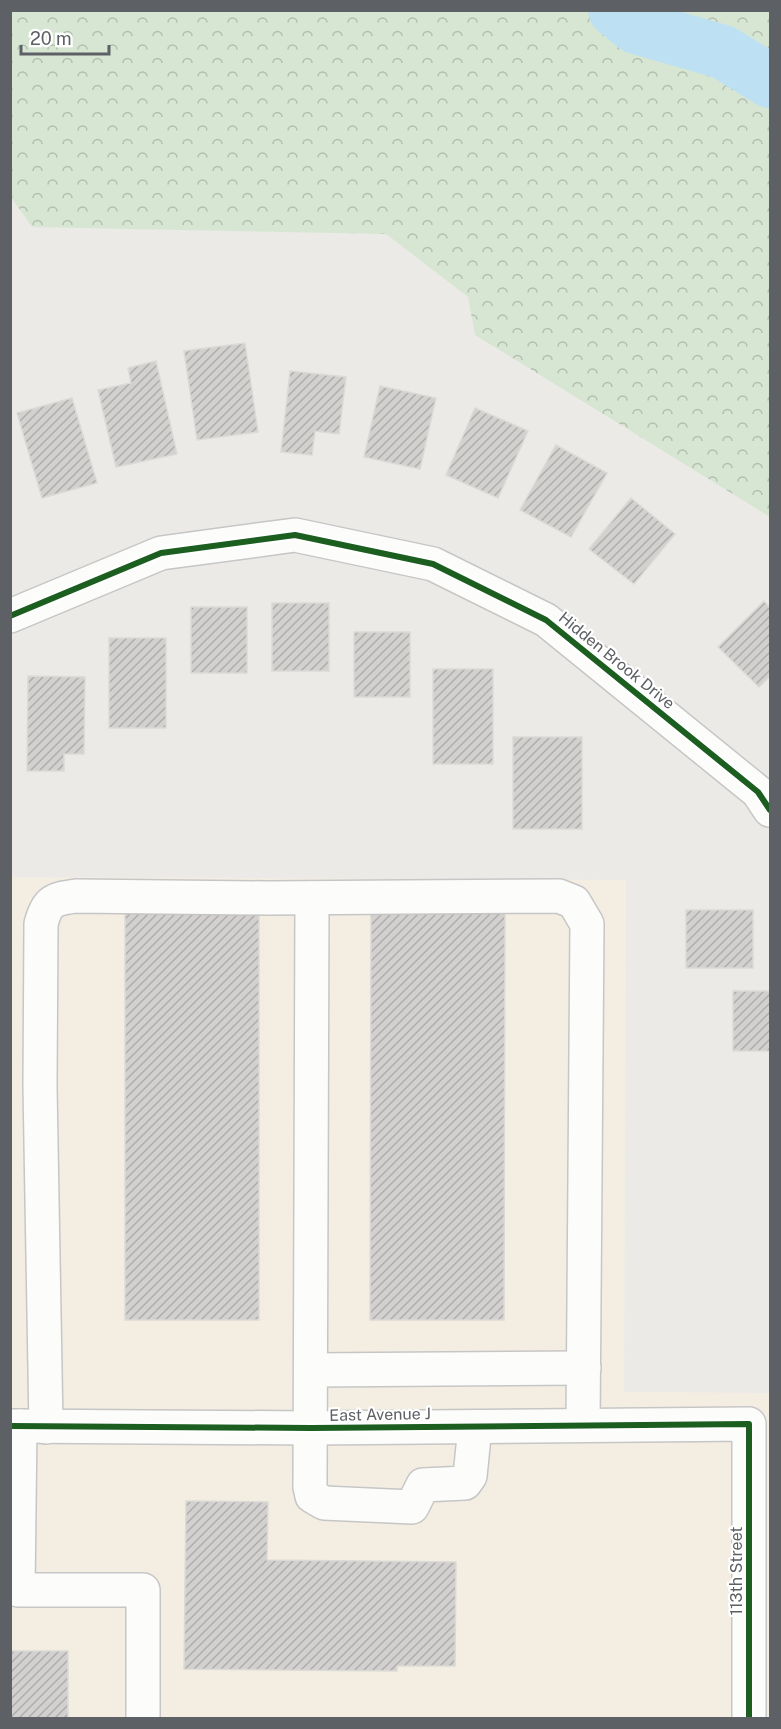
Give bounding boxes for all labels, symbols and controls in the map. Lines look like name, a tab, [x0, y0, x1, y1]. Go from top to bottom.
scale bar	[21, 18, 110, 56]
text: 20 m	[30, 28, 72, 49]
street label: Hidden Brook Drive	[555, 608, 678, 713]
street label: East Avenue J	[329, 1404, 431, 1425]
street label: 113th Street	[727, 1526, 746, 1616]

